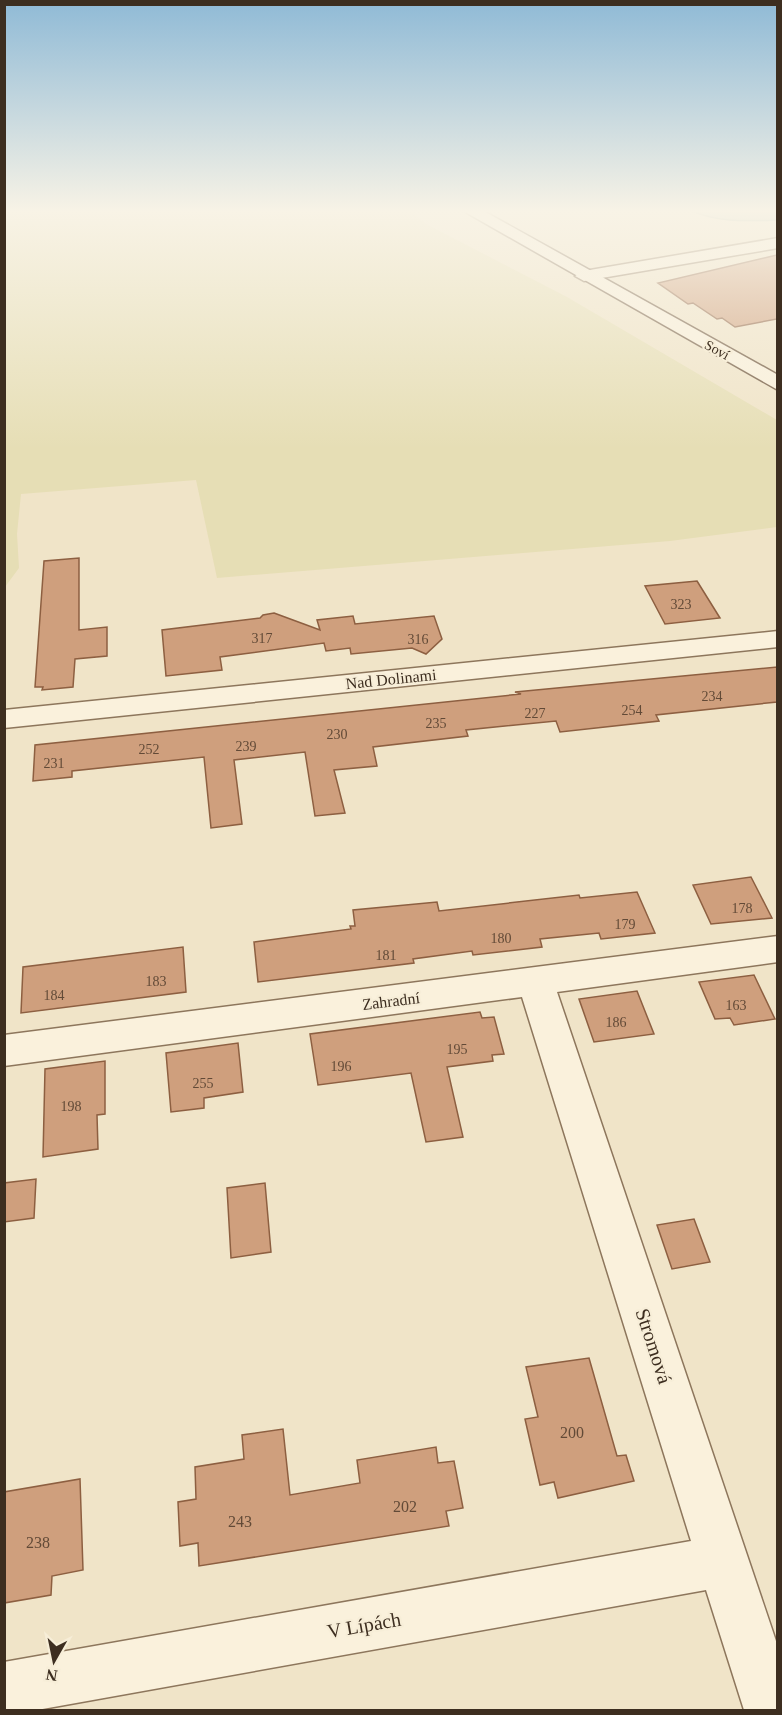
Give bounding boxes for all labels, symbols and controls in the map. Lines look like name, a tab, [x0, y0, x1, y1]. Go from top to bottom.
street label: Soví	[702, 337, 732, 363]
house number: 323	[671, 597, 692, 612]
house number: 317	[252, 631, 273, 646]
house number: 316	[408, 632, 429, 647]
street label: Nad Dolinami	[345, 666, 438, 692]
house number: 234	[702, 689, 723, 704]
house number: 254	[622, 703, 643, 718]
house number: 227	[525, 706, 546, 721]
house number: 235	[426, 716, 447, 731]
house number: 230	[327, 727, 348, 742]
house number: 239	[236, 739, 257, 754]
house number: 252	[139, 742, 160, 757]
house number: 231	[44, 756, 65, 771]
house number: 178	[732, 901, 753, 916]
house number: 179	[615, 917, 636, 932]
house number: 180	[491, 931, 512, 946]
house number: 181	[376, 948, 397, 963]
house number: 183	[146, 974, 167, 989]
house number: 184	[44, 988, 65, 1003]
street label: Zahradní	[361, 989, 421, 1013]
house number: 163	[726, 998, 747, 1013]
house number: 186	[606, 1015, 627, 1030]
house number: 195	[447, 1042, 468, 1057]
house number: 196	[331, 1059, 352, 1074]
house number: 255	[193, 1076, 214, 1091]
house number: 198	[61, 1099, 82, 1114]
street label: Stromová	[632, 1306, 677, 1386]
house number: 200	[560, 1424, 584, 1441]
house number: 202	[393, 1498, 417, 1515]
house number: 243	[228, 1513, 252, 1530]
house number: 238	[26, 1534, 50, 1551]
street label: V Lípách	[325, 1608, 403, 1643]
north arrow	[24, 1631, 84, 1691]
text: N	[44, 1666, 59, 1685]

